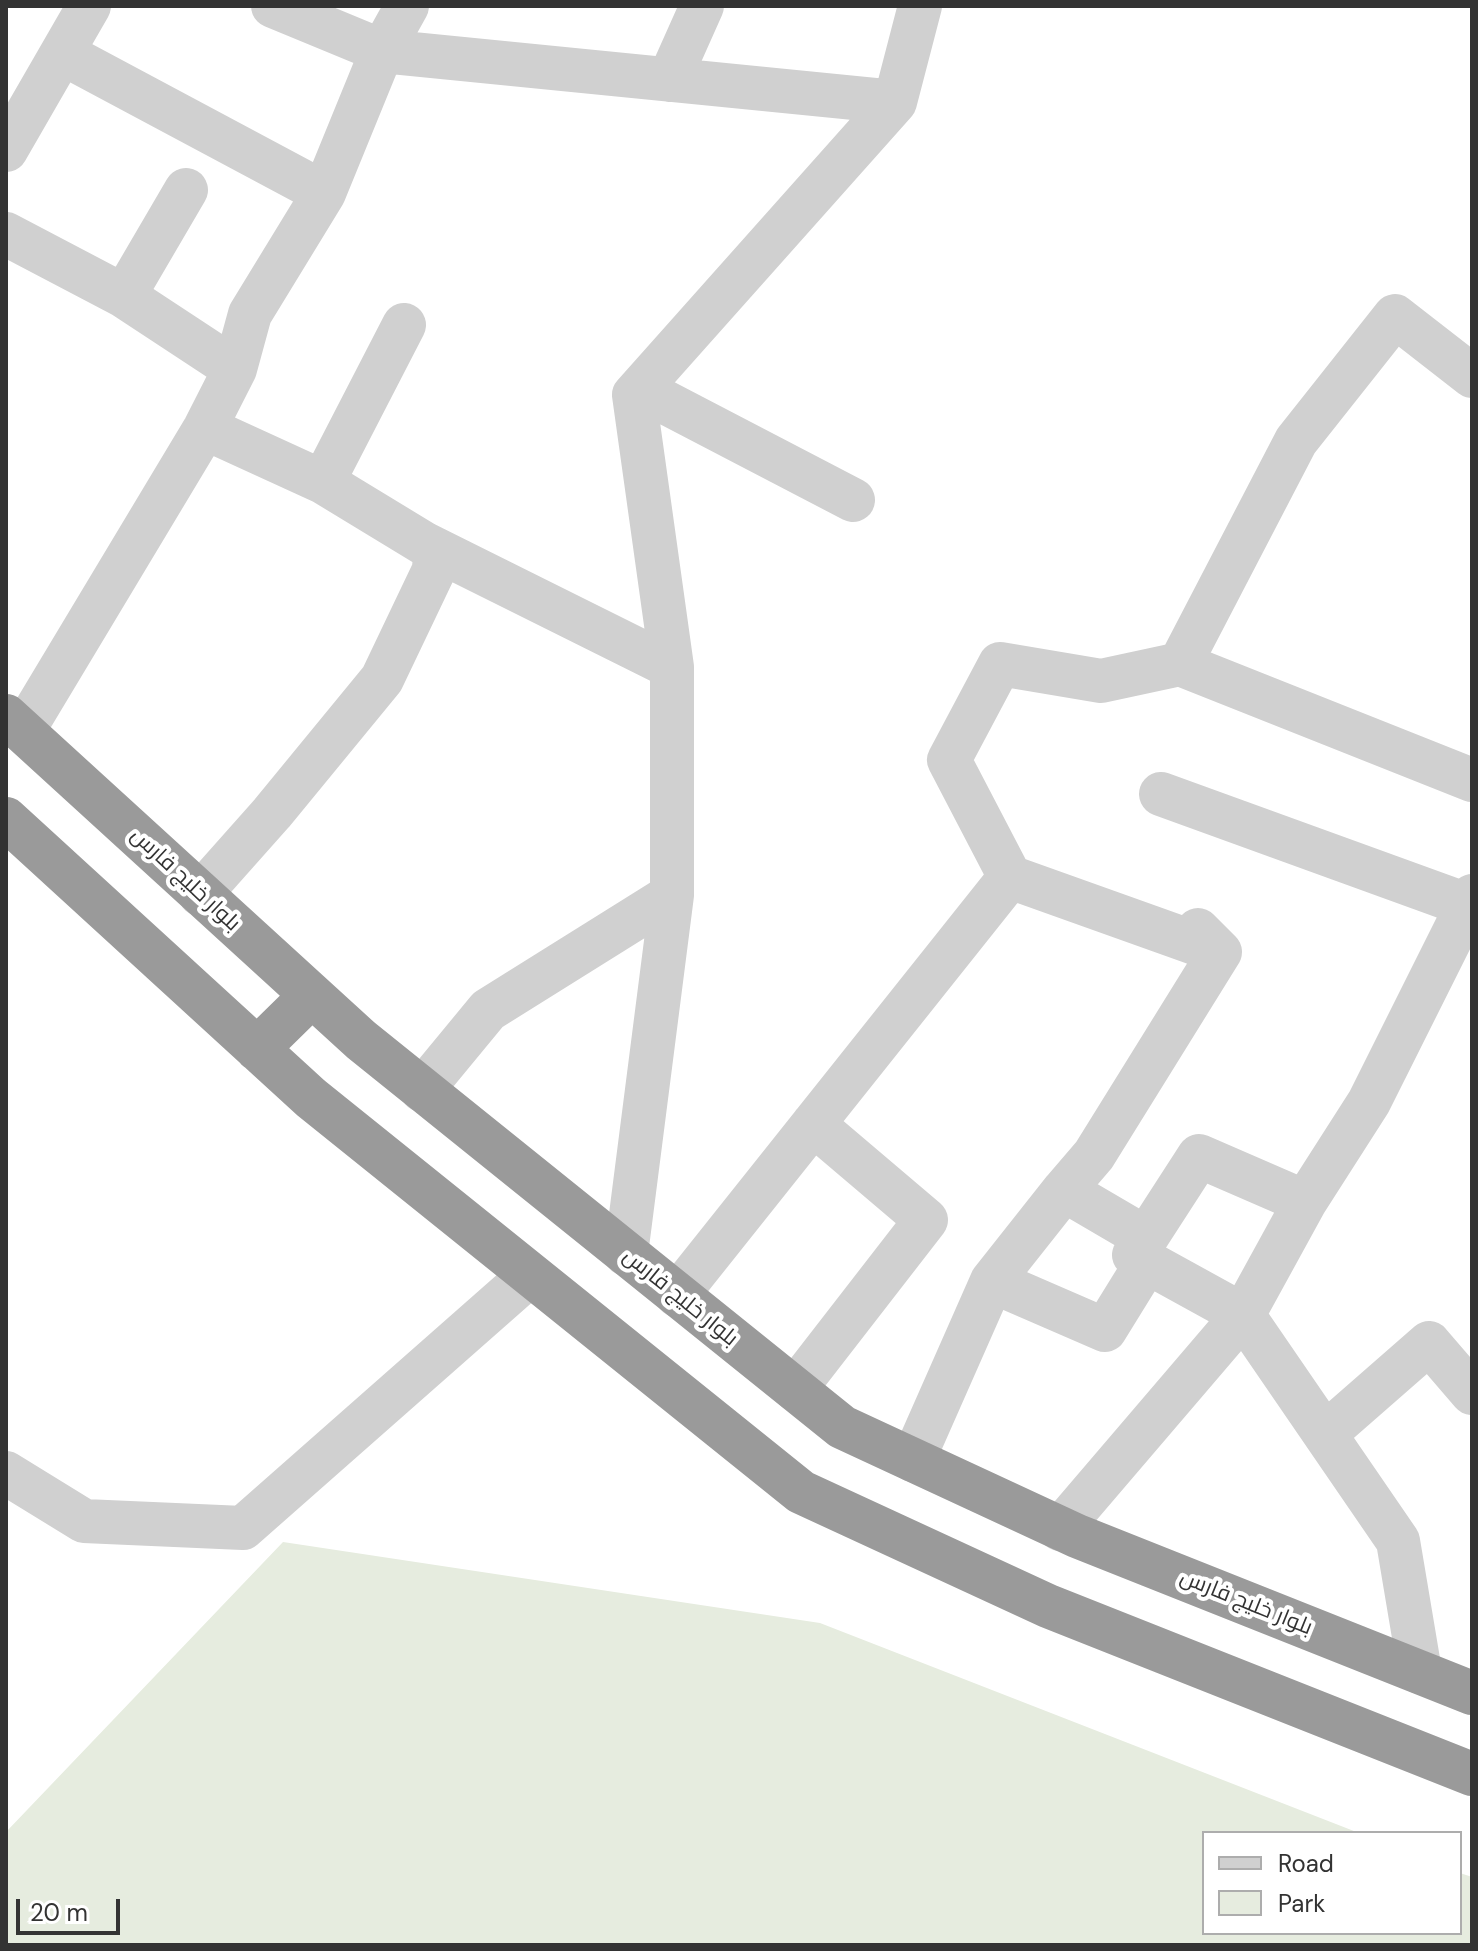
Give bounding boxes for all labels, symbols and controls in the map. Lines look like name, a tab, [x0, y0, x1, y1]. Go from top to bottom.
street label: بلوار خلیج فارس	[125, 823, 245, 937]
street label: بلوار خلیج فارس	[617, 1244, 743, 1352]
street label: بلوار خلیج فارس	[1176, 1564, 1316, 1642]
legend	[1202, 1831, 1462, 1935]
text: Road	[1278, 1848, 1334, 1879]
scale bar	[20, 1883, 124, 1933]
text: Park	[1278, 1888, 1325, 1919]
text: 20 m	[30, 1897, 88, 1928]

